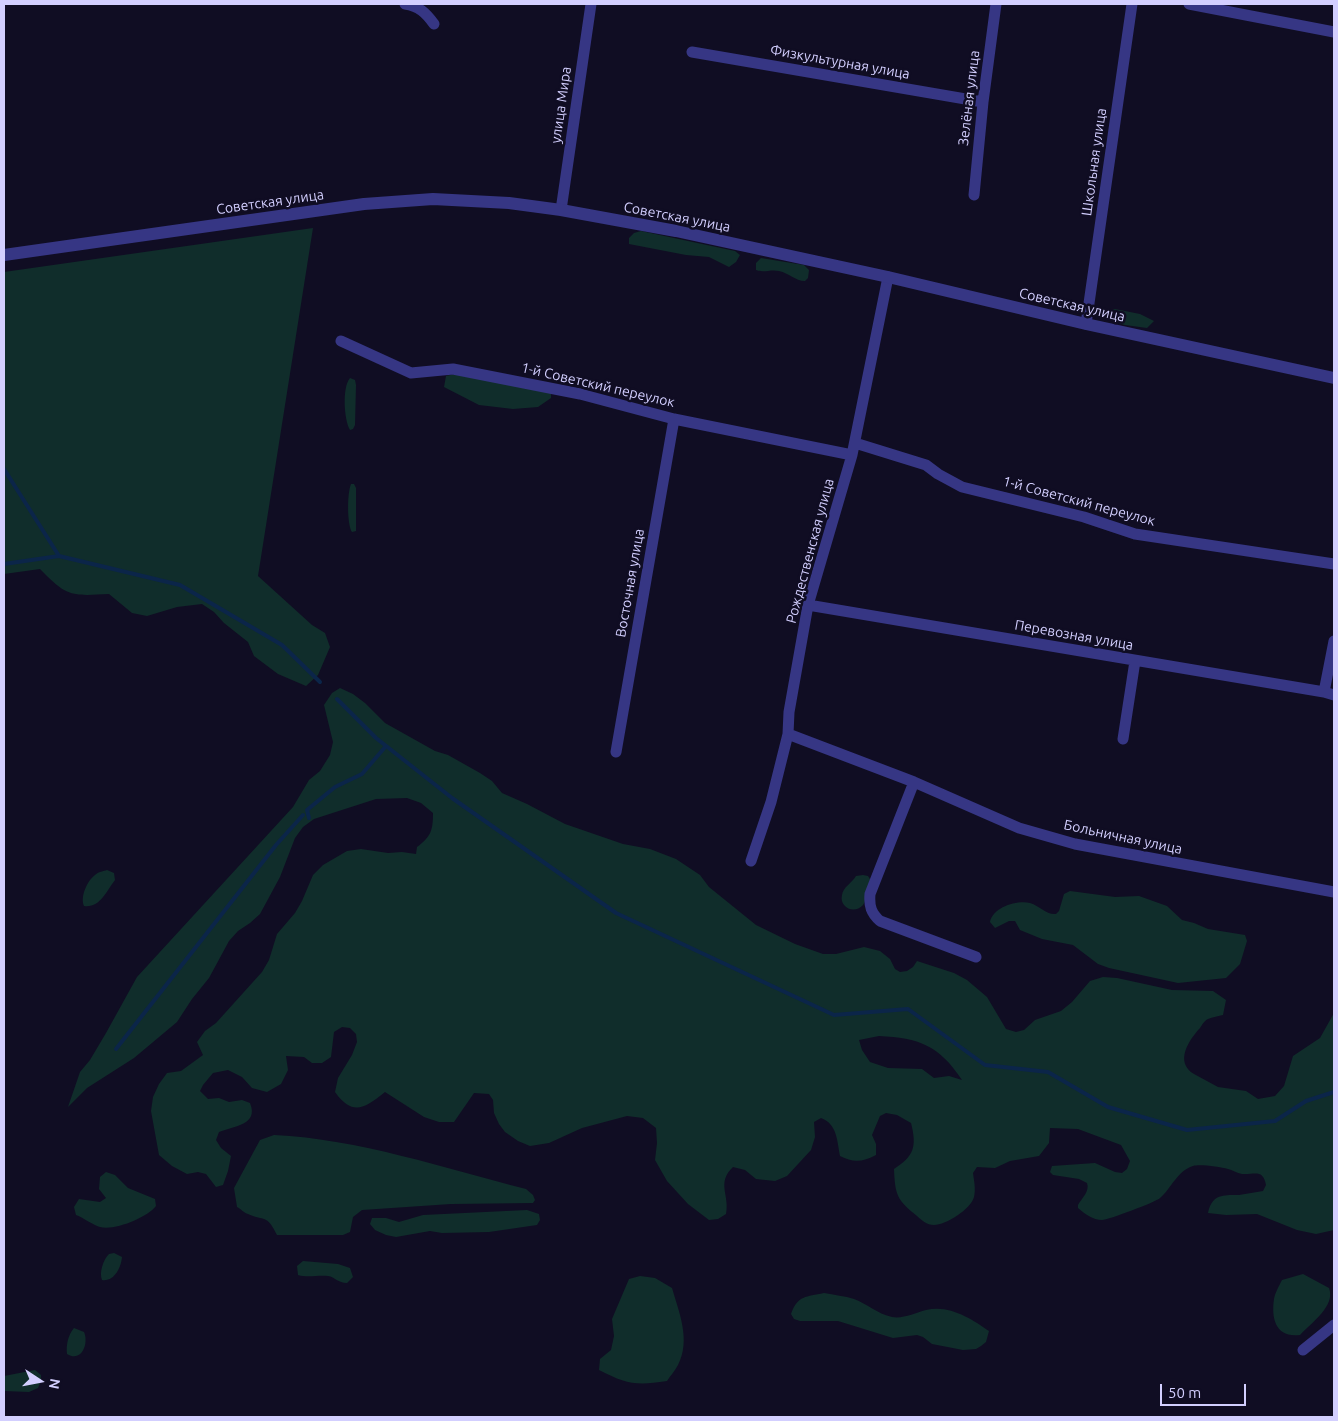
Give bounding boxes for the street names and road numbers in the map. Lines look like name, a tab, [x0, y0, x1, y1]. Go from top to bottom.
street label: Физкультурная улица	[769, 41, 911, 83]
street label: Зелёная улица	[955, 49, 983, 147]
street label: улица Мира	[547, 66, 575, 144]
street label: Школьная улица	[1078, 107, 1110, 217]
street label: Советская улица	[215, 186, 325, 218]
street label: Советская улица	[622, 198, 732, 236]
street label: Советская улица	[1017, 285, 1127, 325]
street label: 1-й Советский переулок	[520, 359, 676, 411]
street label: 1-й Советский переулок	[1001, 473, 1157, 529]
street label: Рождественская улица	[783, 477, 837, 625]
street label: Восточная улица	[612, 527, 648, 639]
street label: Перевозная улица	[1013, 616, 1135, 654]
street label: Больничная улица	[1062, 816, 1184, 858]

